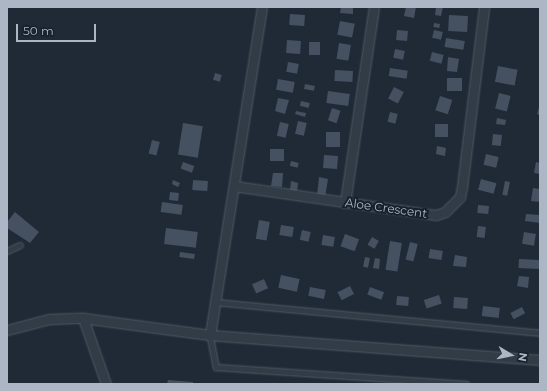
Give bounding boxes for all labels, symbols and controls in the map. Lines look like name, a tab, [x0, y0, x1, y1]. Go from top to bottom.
scale bar	[18, 16, 98, 42]
text: 50 m	[23, 23, 54, 38]
street label: Aloe Crescent	[344, 195, 428, 221]
north arrow	[491, 335, 531, 375]
text: N	[515, 351, 530, 363]

